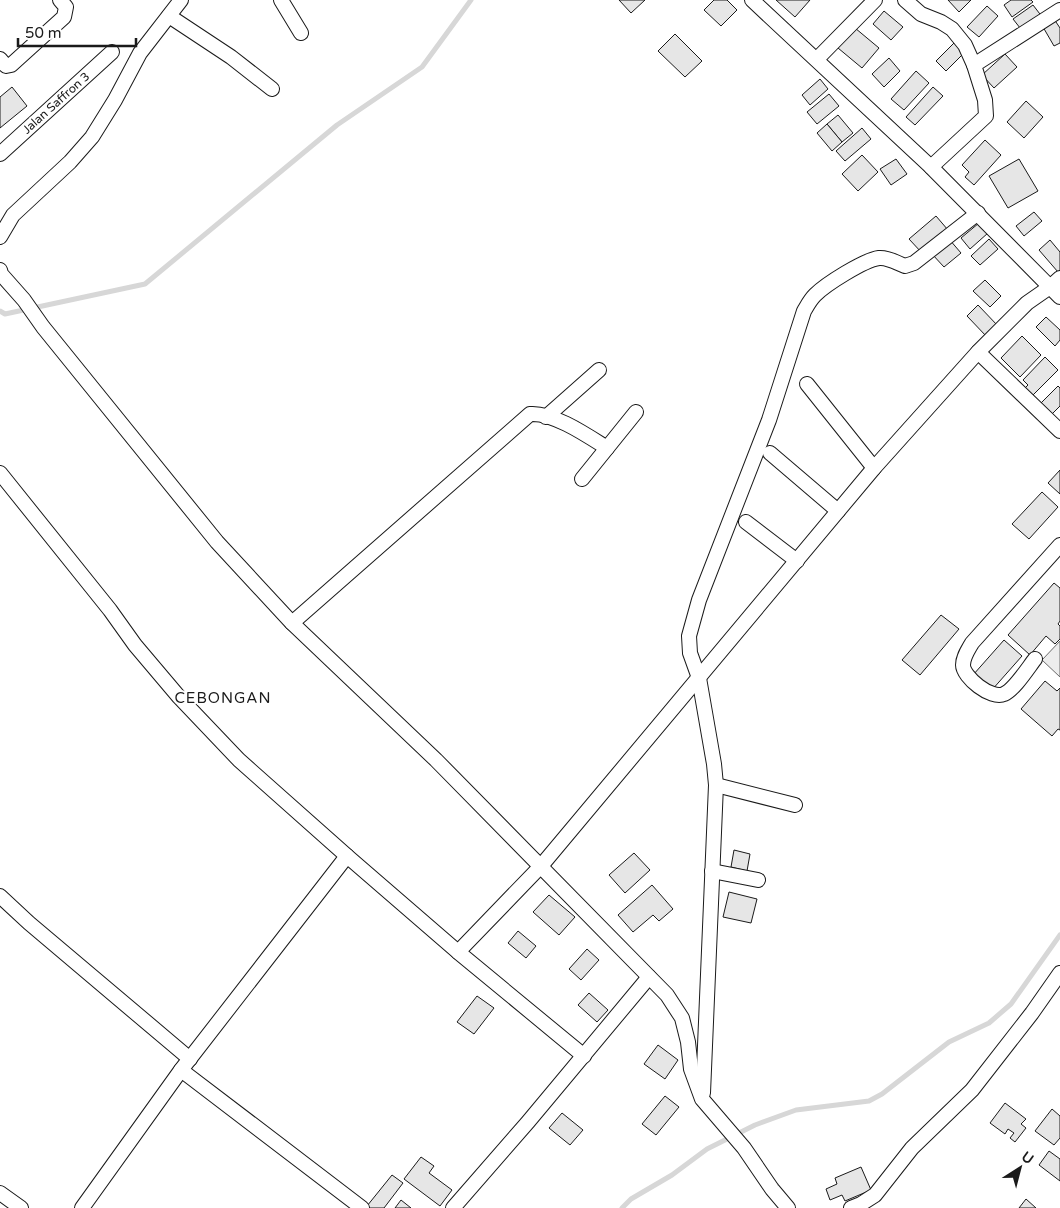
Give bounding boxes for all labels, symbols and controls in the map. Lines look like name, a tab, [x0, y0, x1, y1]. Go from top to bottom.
scale bar	[18, 15, 135, 47]
text: 50 m	[25, 24, 62, 42]
street label: Jalan Saffron 3	[20, 69, 92, 137]
district label: CEBONGAN	[174, 689, 272, 707]
north arrow	[995, 1143, 1045, 1193]
text: U	[1018, 1148, 1037, 1168]

